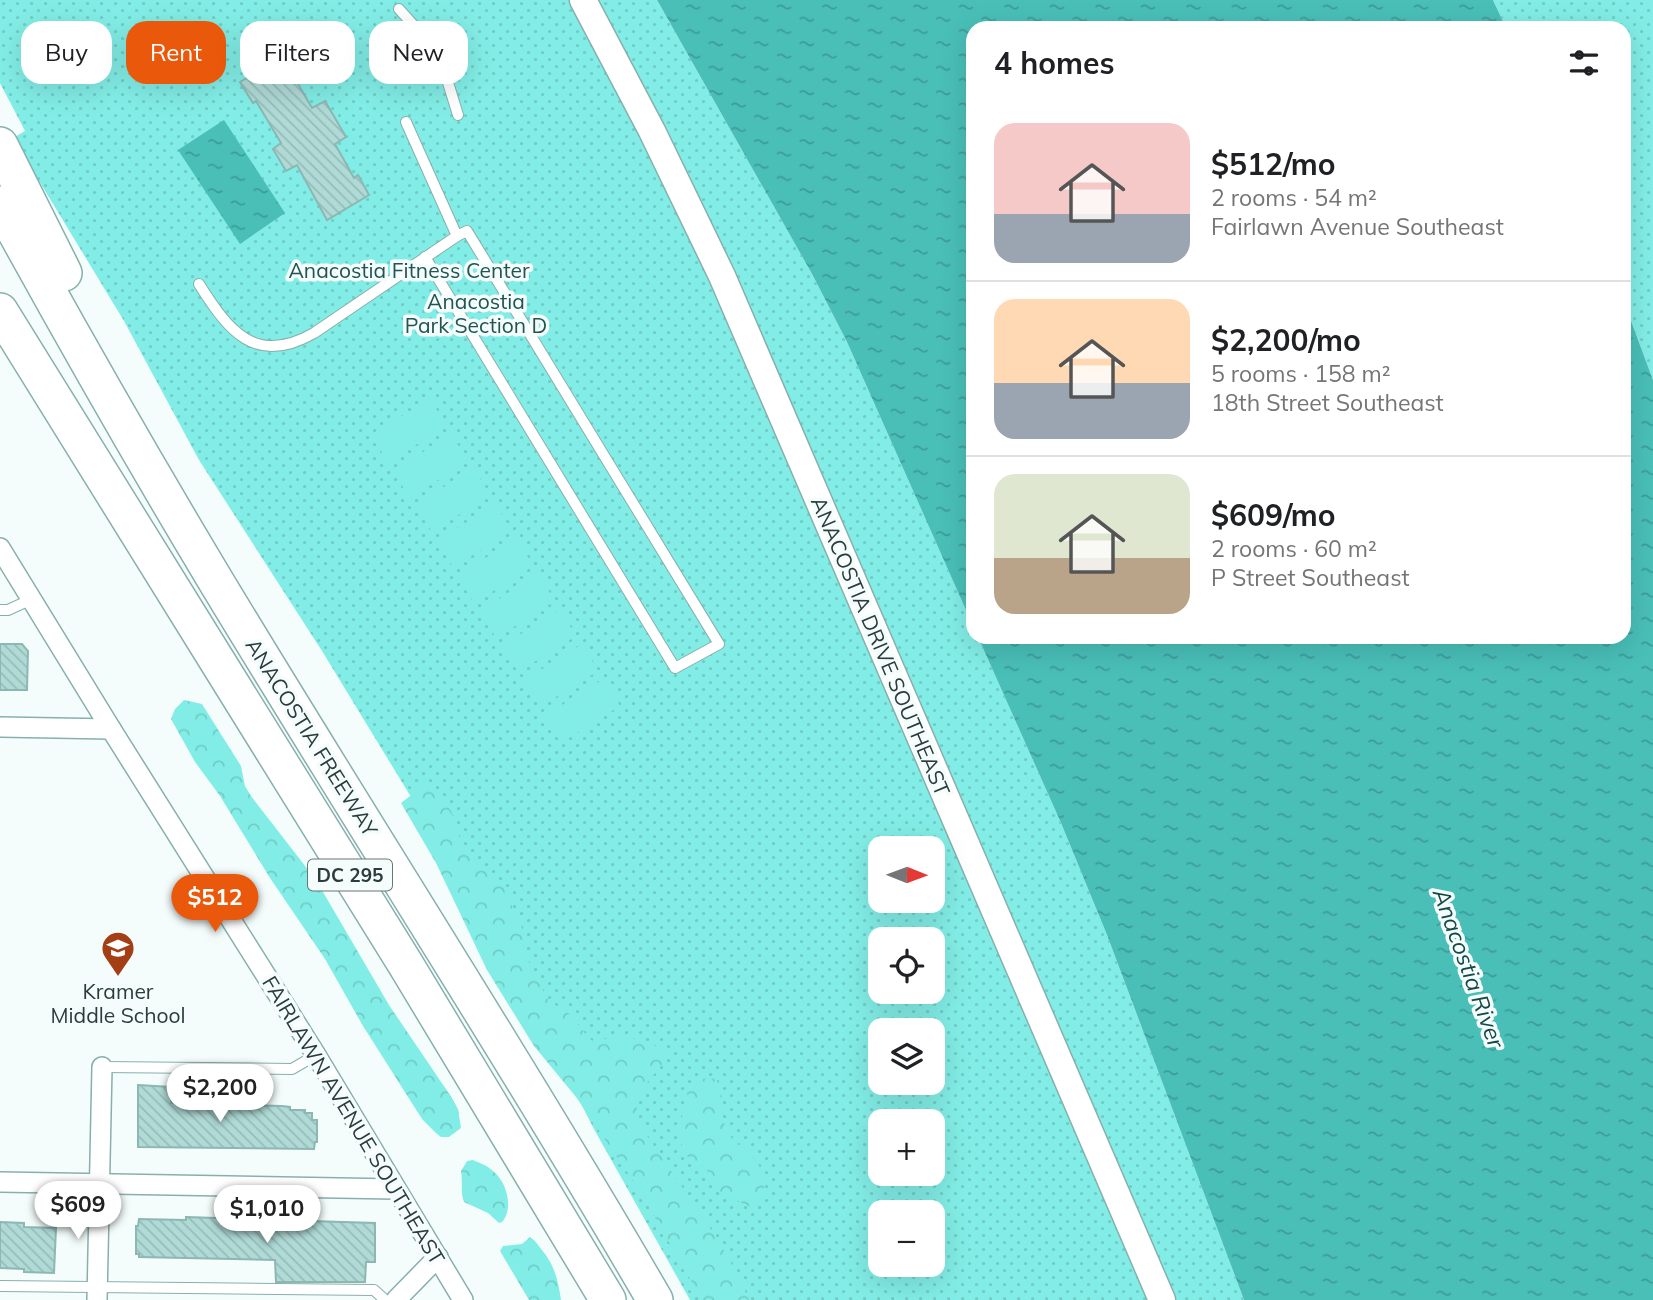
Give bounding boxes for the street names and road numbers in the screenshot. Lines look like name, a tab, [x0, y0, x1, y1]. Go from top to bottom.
street label: ANACOSTIA DRIVE SOUTHEAST	[806, 492, 956, 800]
street label: ANACOSTIA FREEWAY	[241, 633, 384, 841]
road number: DC 295	[308, 860, 392, 890]
street label: FAIRLAWN AVENUE SOUTHEAST	[257, 971, 451, 1269]

